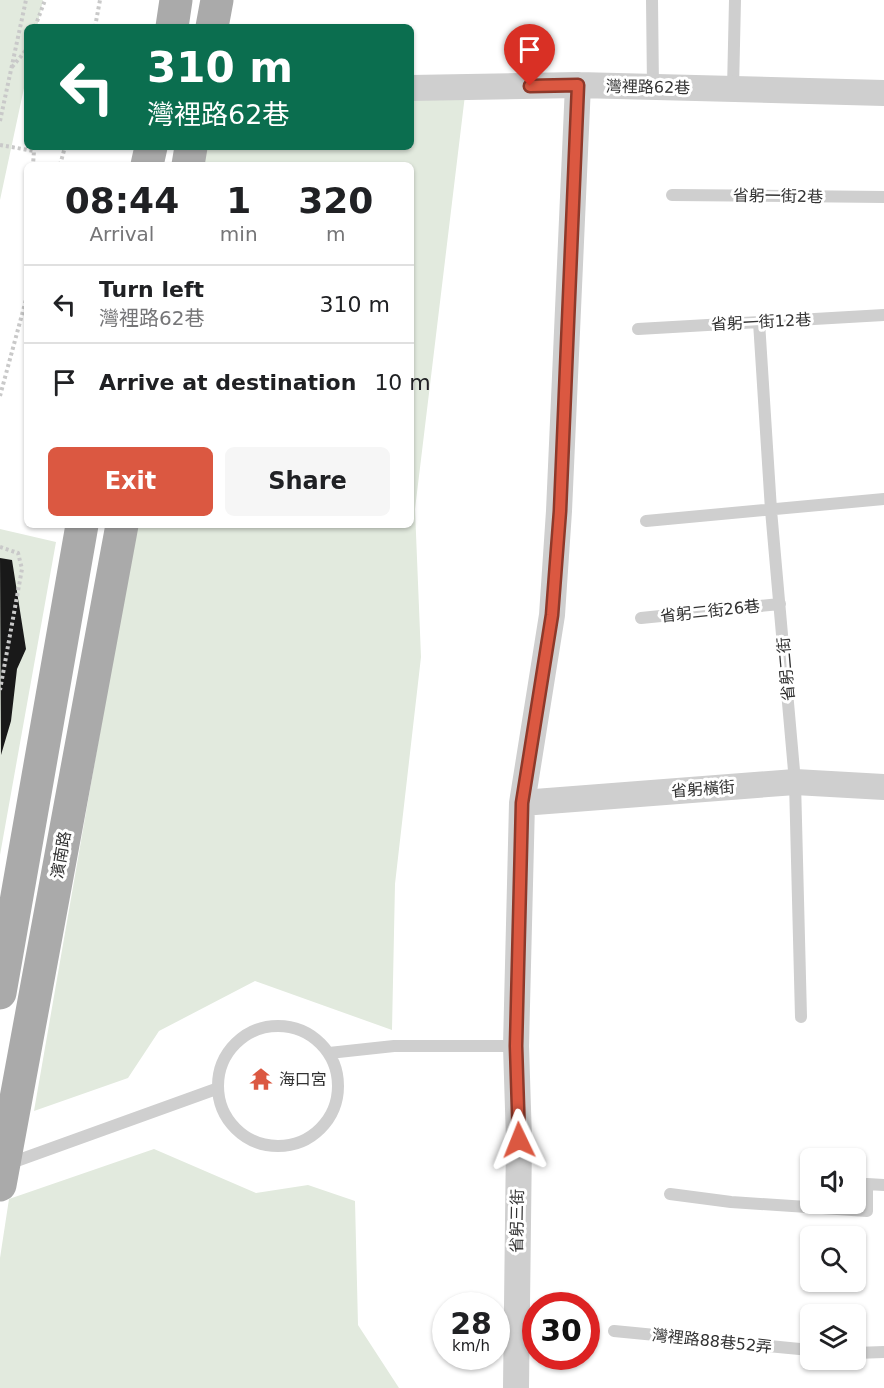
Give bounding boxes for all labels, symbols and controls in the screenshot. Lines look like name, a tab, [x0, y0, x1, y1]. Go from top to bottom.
pin	[504, 24, 555, 86]
icon: arrive	[513, 33, 546, 66]
text: 310 m	[147, 43, 293, 92]
icon: left	[48, 48, 126, 126]
street label: 灣裡路62巷	[606, 77, 690, 97]
text: 灣裡路62巷	[147, 99, 289, 130]
text: 08:44	[65, 180, 179, 221]
text: 1	[226, 180, 251, 221]
text: 320	[298, 180, 373, 221]
street label: 省躬一街2巷	[733, 186, 823, 206]
text: Arrival	[89, 222, 154, 246]
text: min	[220, 222, 258, 246]
text: m	[326, 222, 346, 246]
text: Turn left	[99, 277, 204, 302]
icon: left	[48, 288, 81, 321]
text: 310 m	[320, 292, 390, 317]
text: 灣裡路62巷	[99, 306, 204, 330]
street label: 省躬一街12巷	[710, 310, 812, 334]
icon: arrive	[48, 366, 81, 399]
text: Arrive at destination	[99, 370, 356, 395]
text: 10 m	[374, 370, 431, 395]
button: Exit	[48, 447, 213, 516]
button: Share	[225, 447, 390, 516]
street label: 省躬二街26巷	[659, 596, 761, 626]
street label: 省躬二街	[774, 636, 798, 702]
street label: 省躬橫街	[670, 777, 736, 801]
street label: 濱南路	[47, 830, 75, 880]
temple icon: 海口宮	[248, 1066, 274, 1092]
place label: 海口宮	[279, 1070, 327, 1089]
position arrow	[487, 1108, 551, 1172]
map controls	[800, 1148, 866, 1370]
button: sound	[800, 1148, 866, 1214]
street label: 省躬三街	[507, 1189, 527, 1253]
button: search	[800, 1226, 866, 1292]
speed limit sign: 30	[522, 1292, 600, 1370]
button: layers	[800, 1304, 866, 1370]
text: 28	[450, 1306, 492, 1341]
street label: 灣裡路88巷52弄	[651, 1325, 773, 1357]
text: km/h	[452, 1337, 490, 1355]

